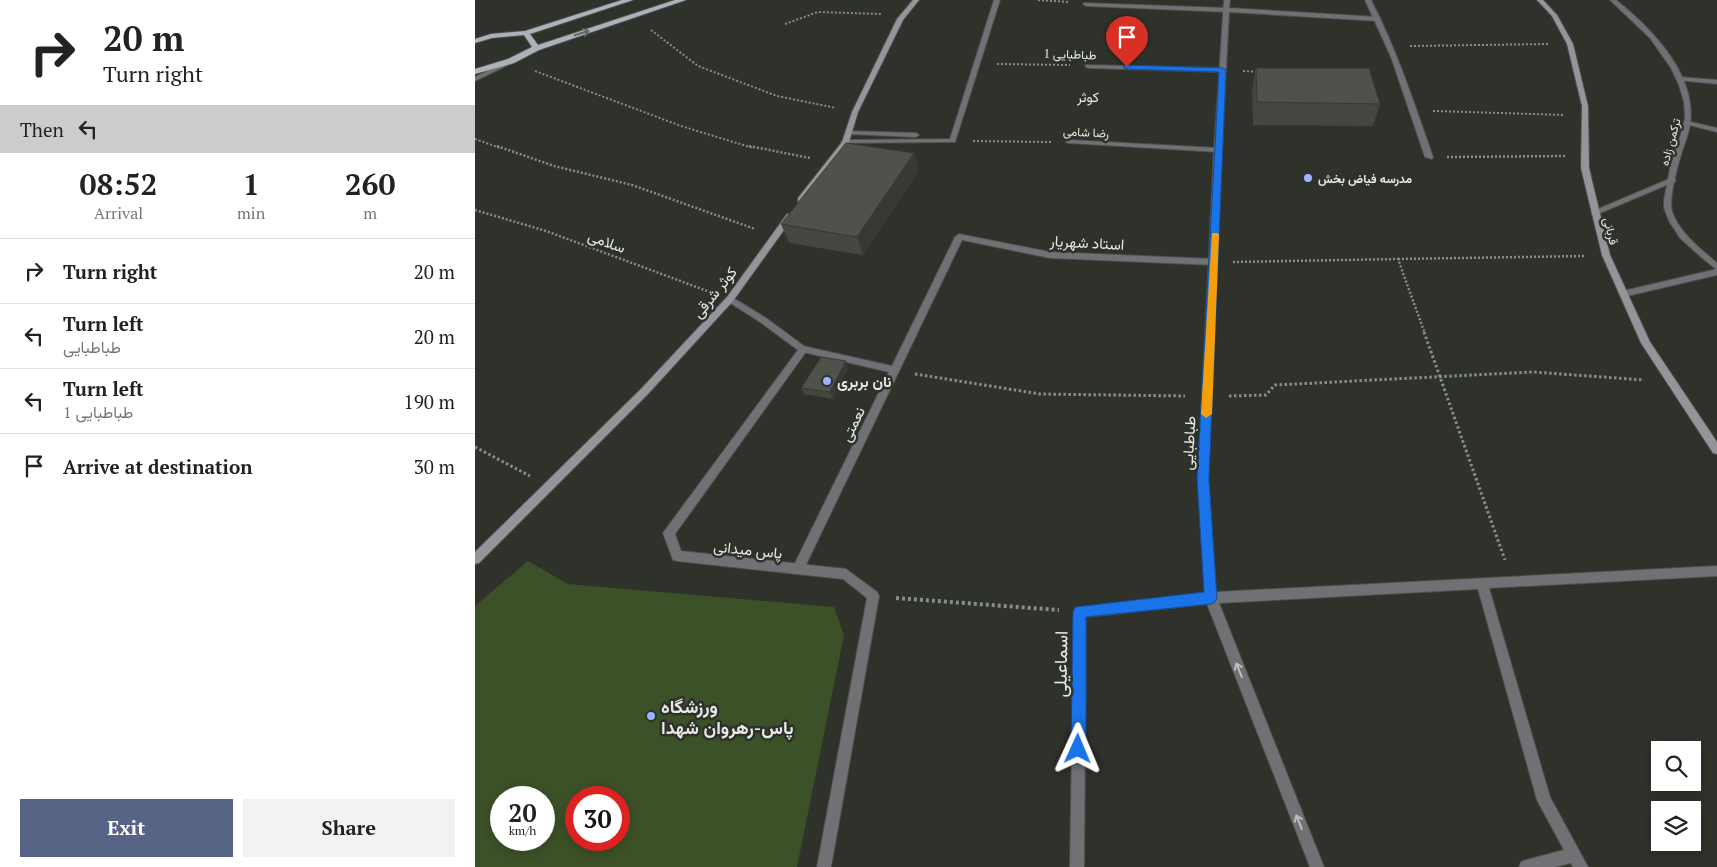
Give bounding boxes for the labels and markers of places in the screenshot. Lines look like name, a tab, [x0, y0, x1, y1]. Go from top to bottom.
pin	[1106, 16, 1148, 67]
place label: مدرسه فیاض بخش	[1318, 171, 1413, 187]
marker: مدرسه فیاض بخش	[1302, 172, 1314, 184]
place label: نان بربری	[837, 371, 892, 391]
marker: نان بربری	[821, 375, 833, 387]
place label: ورزشگاه پاس-رهروان شهدا	[661, 694, 794, 740]
marker: ورزشگاه پاس-رهروان شهدا	[645, 710, 657, 722]

